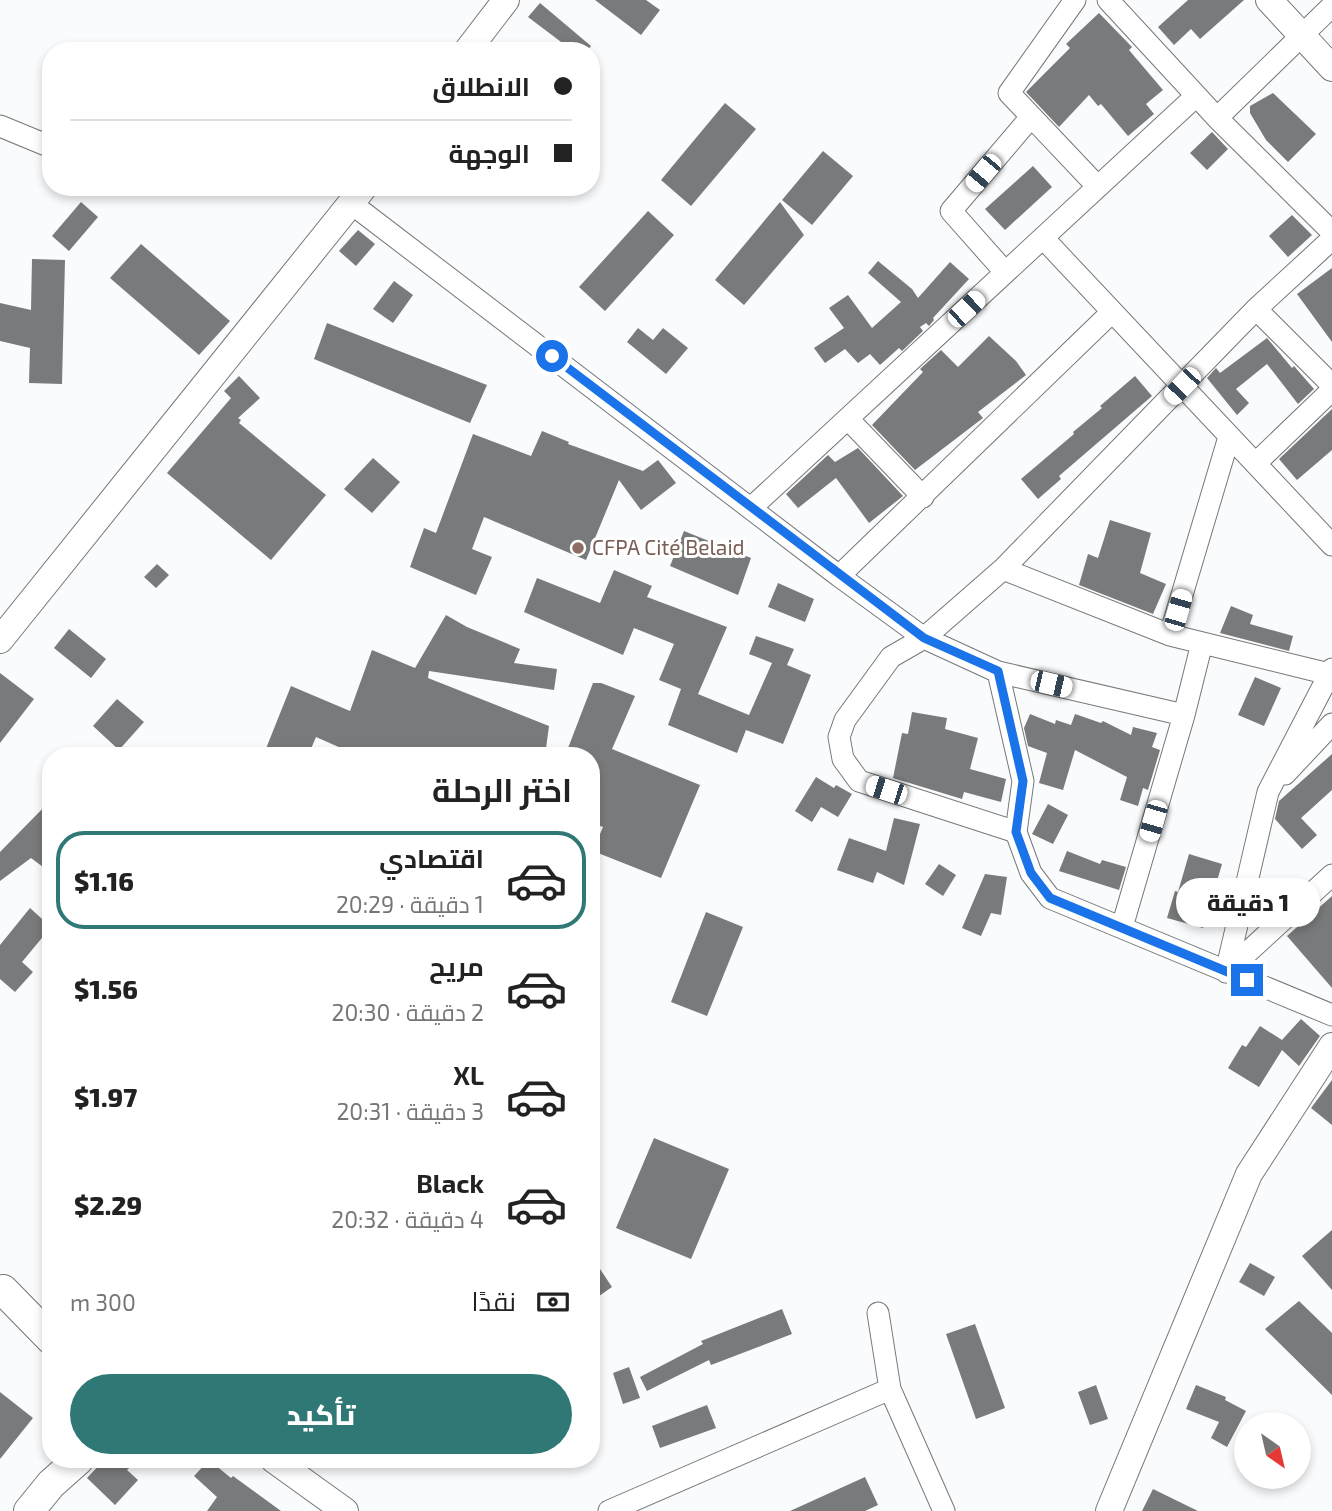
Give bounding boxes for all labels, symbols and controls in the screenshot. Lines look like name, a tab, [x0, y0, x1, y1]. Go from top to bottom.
text: الانطلاق	[432, 70, 530, 101]
text: الوجهة	[449, 137, 530, 168]
car	[962, 150, 1005, 196]
car	[944, 287, 989, 331]
route start	[536, 340, 568, 372]
car	[1160, 364, 1205, 408]
place label: CFPA Cité Belaid	[592, 534, 745, 559]
marker: CFPA Cité Belaid	[570, 540, 586, 556]
car	[1163, 587, 1194, 633]
car	[1029, 669, 1074, 699]
text: اختر الرحلة	[432, 770, 572, 808]
car	[863, 774, 910, 806]
car	[1138, 798, 1169, 844]
text: اقتصادي	[379, 842, 484, 873]
icon: car	[505, 849, 568, 912]
text: $1.16	[74, 865, 134, 896]
callout: 1 دقيقة	[1175, 878, 1319, 928]
text: 1 دقيقة	[1207, 888, 1289, 916]
text: 1 دقيقة · 20:29	[336, 890, 484, 918]
text: مريح	[429, 950, 484, 981]
icon: car	[505, 957, 568, 1020]
route end	[1231, 964, 1263, 996]
text: $1.56	[74, 973, 138, 1004]
text: 2 دقيقة · 20:30	[332, 998, 484, 1026]
text: XL	[453, 1059, 484, 1090]
icon: car	[505, 1065, 568, 1128]
text: $1.97	[74, 1081, 137, 1112]
text: 3 دقيقة · 20:31	[336, 1097, 484, 1125]
text: Black	[416, 1167, 484, 1198]
icon: car	[505, 1173, 568, 1236]
text: $2.29	[74, 1189, 142, 1220]
text: 4 دقيقة · 20:32	[331, 1205, 484, 1233]
icon: cash	[534, 1283, 572, 1321]
text: نقدًا	[472, 1285, 516, 1316]
text: 300 m	[70, 1288, 136, 1316]
button: تأكيد	[70, 1374, 572, 1454]
north arrow	[1234, 1412, 1311, 1489]
map controls	[1234, 1412, 1311, 1489]

